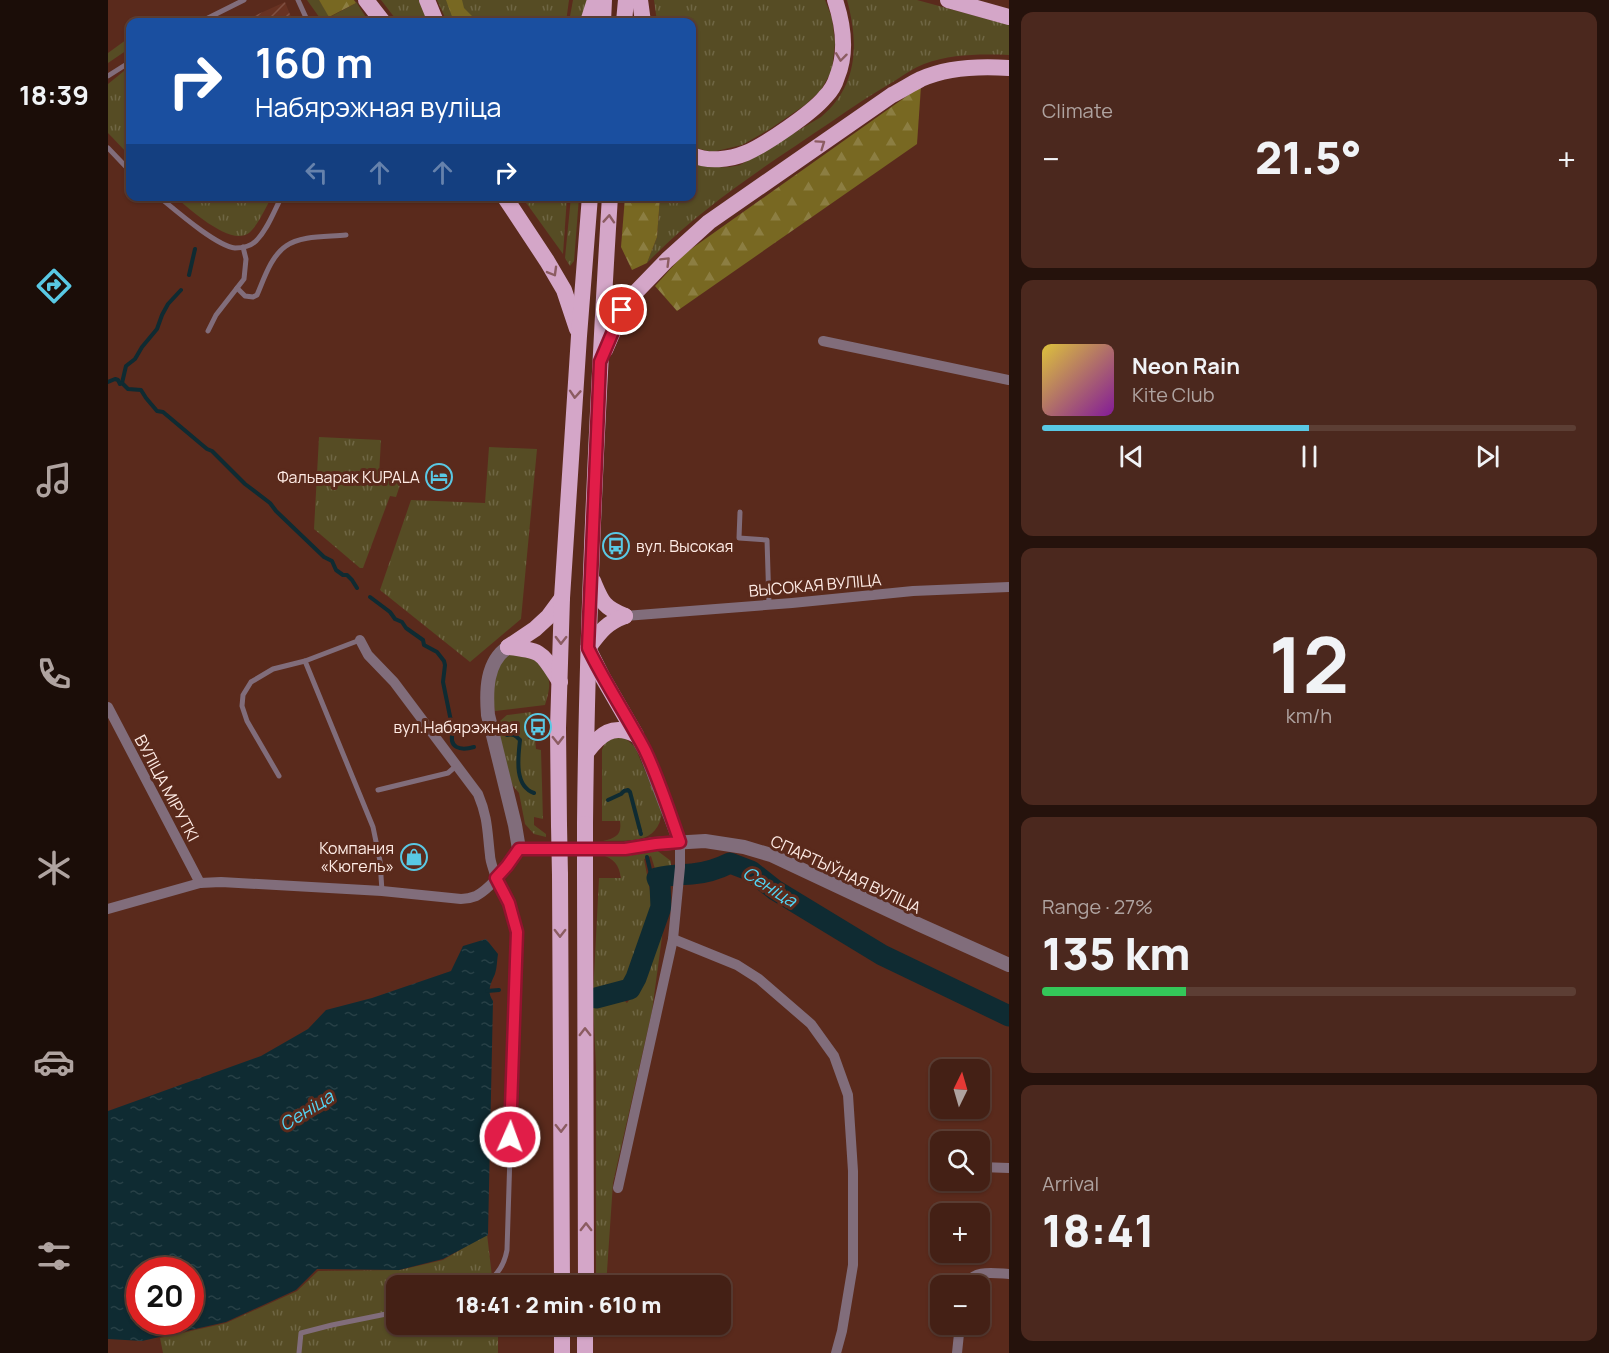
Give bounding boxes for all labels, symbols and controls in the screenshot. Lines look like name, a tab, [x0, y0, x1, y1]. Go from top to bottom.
text: 160 m	[255, 33, 373, 91]
icon: right	[156, 42, 234, 120]
one-way arrow	[835, 53, 848, 62]
text: 18:39	[19, 76, 89, 113]
text: Набярэжная вуліца	[255, 88, 502, 125]
text: Climate	[1042, 97, 1113, 124]
text: 21.5°	[1255, 126, 1362, 188]
text: −	[1042, 136, 1060, 181]
text: +	[1557, 136, 1576, 181]
one-way arrow	[815, 140, 826, 151]
icon: left	[300, 156, 333, 189]
icon: ahead	[363, 156, 396, 189]
icon: ahead	[426, 156, 459, 189]
icon: right	[489, 156, 522, 189]
one-way arrow	[602, 215, 615, 224]
one-way arrow	[658, 258, 669, 269]
icon: directions	[33, 265, 75, 307]
one-way arrow	[546, 266, 558, 276]
pin	[596, 284, 647, 335]
icon: arrive	[605, 293, 638, 326]
text: Neon Rain	[1132, 351, 1240, 381]
text: Kite Club	[1132, 381, 1215, 408]
one-way arrow	[569, 389, 582, 398]
icon: previous	[1115, 440, 1148, 473]
icon: pause	[1293, 440, 1326, 473]
icon: next	[1471, 440, 1504, 473]
icon: music	[33, 459, 75, 501]
hotel icon: Фальварак KUPALA	[424, 462, 454, 492]
place label: Фальварак KUPALA	[277, 466, 420, 488]
bus stop icon: вул. Высокая	[601, 531, 631, 561]
place label: вул. Высокая	[636, 535, 733, 557]
street label: ВЫСОКАЯ ВУЛІЦА	[748, 568, 882, 602]
text: 12	[1269, 610, 1349, 716]
one-way arrow	[555, 635, 567, 644]
icon: phone	[33, 653, 75, 695]
text: km/h	[1286, 702, 1332, 729]
bus stop icon: вул.Набярэжная	[523, 712, 553, 742]
place label: вул.Набярэжная	[394, 716, 518, 738]
street label: ВУЛІЦА МІРУТКІ	[130, 731, 204, 845]
one-way arrow	[552, 736, 564, 745]
street label: СПАРТЫЎНАЯ ВУЛІЦА	[767, 829, 925, 919]
place label: Компания «Кюгель»	[319, 837, 394, 877]
shop icon: Компания «Кюгель»	[399, 842, 429, 872]
icon: climate	[33, 847, 75, 889]
water label: Сеніца	[738, 860, 802, 912]
text: Range · 27%	[1042, 893, 1153, 920]
text: 135 km	[1042, 922, 1191, 984]
one-way arrow	[554, 929, 566, 938]
one-way arrow	[579, 1028, 591, 1037]
icon: car	[33, 1041, 75, 1083]
north arrow	[930, 1059, 990, 1119]
map controls	[930, 1059, 990, 1335]
water label: Сеніца	[274, 1084, 338, 1136]
position arrow	[478, 1105, 542, 1169]
one-way arrow	[555, 1124, 567, 1133]
button: search	[930, 1131, 990, 1191]
text: Arrival	[1042, 1170, 1099, 1197]
text: 18:41	[1042, 1199, 1155, 1261]
button: +	[930, 1203, 990, 1263]
one-way arrow	[580, 1223, 592, 1232]
icon: filters	[33, 1235, 75, 1277]
speed limit sign: 20	[126, 1257, 204, 1335]
button: −	[930, 1275, 990, 1335]
text: 18:41 · 2 min · 610 m	[455, 1290, 662, 1320]

